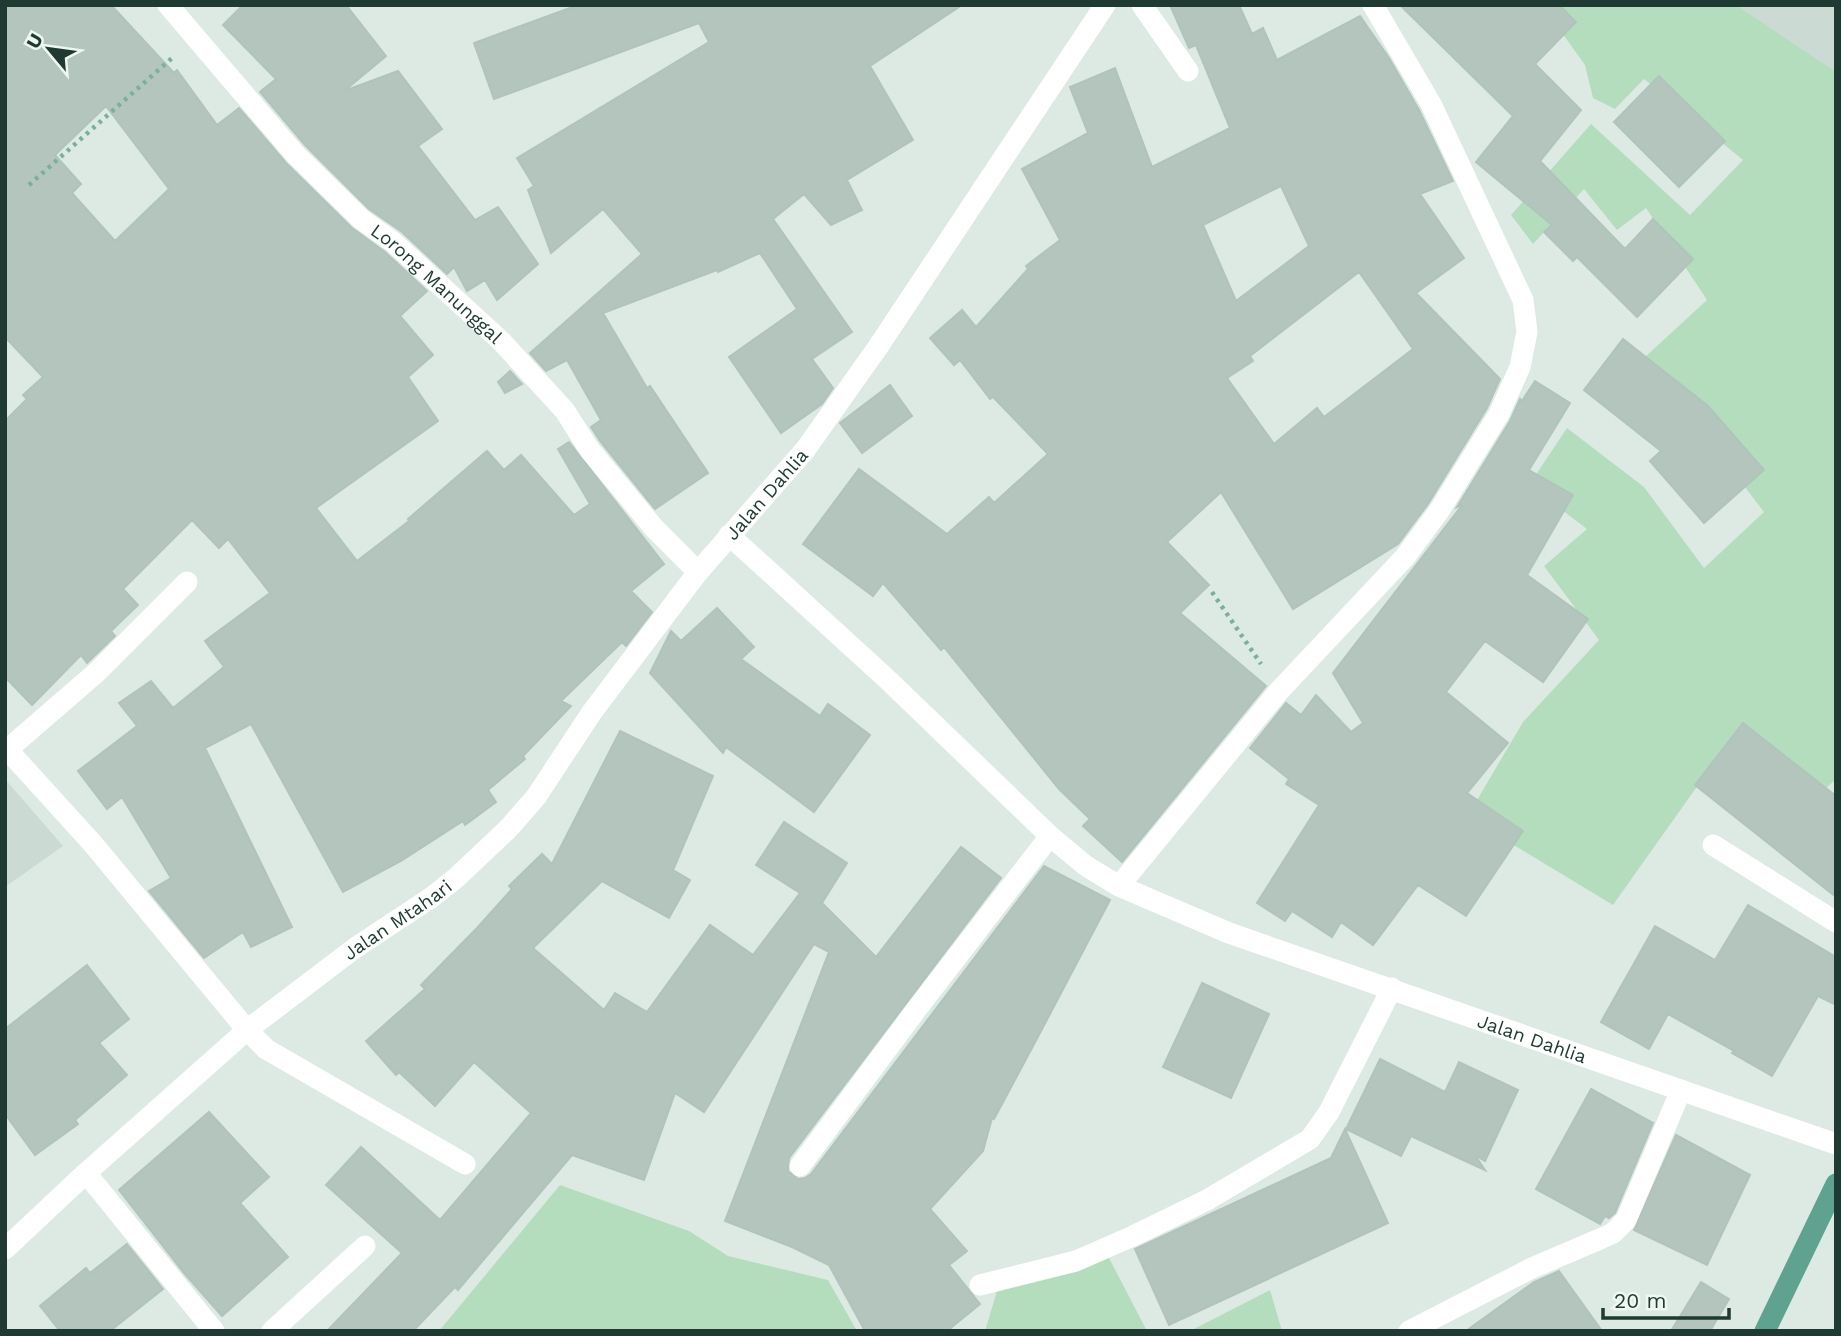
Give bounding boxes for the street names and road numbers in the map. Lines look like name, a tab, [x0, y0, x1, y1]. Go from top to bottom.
street label: Lorong Manunggal	[366, 219, 507, 349]
street label: Jalan Dahlia	[721, 444, 813, 545]
street label: Jalan Mtahari	[339, 875, 457, 965]
street label: Jalan Dahlia	[1474, 1009, 1590, 1068]

